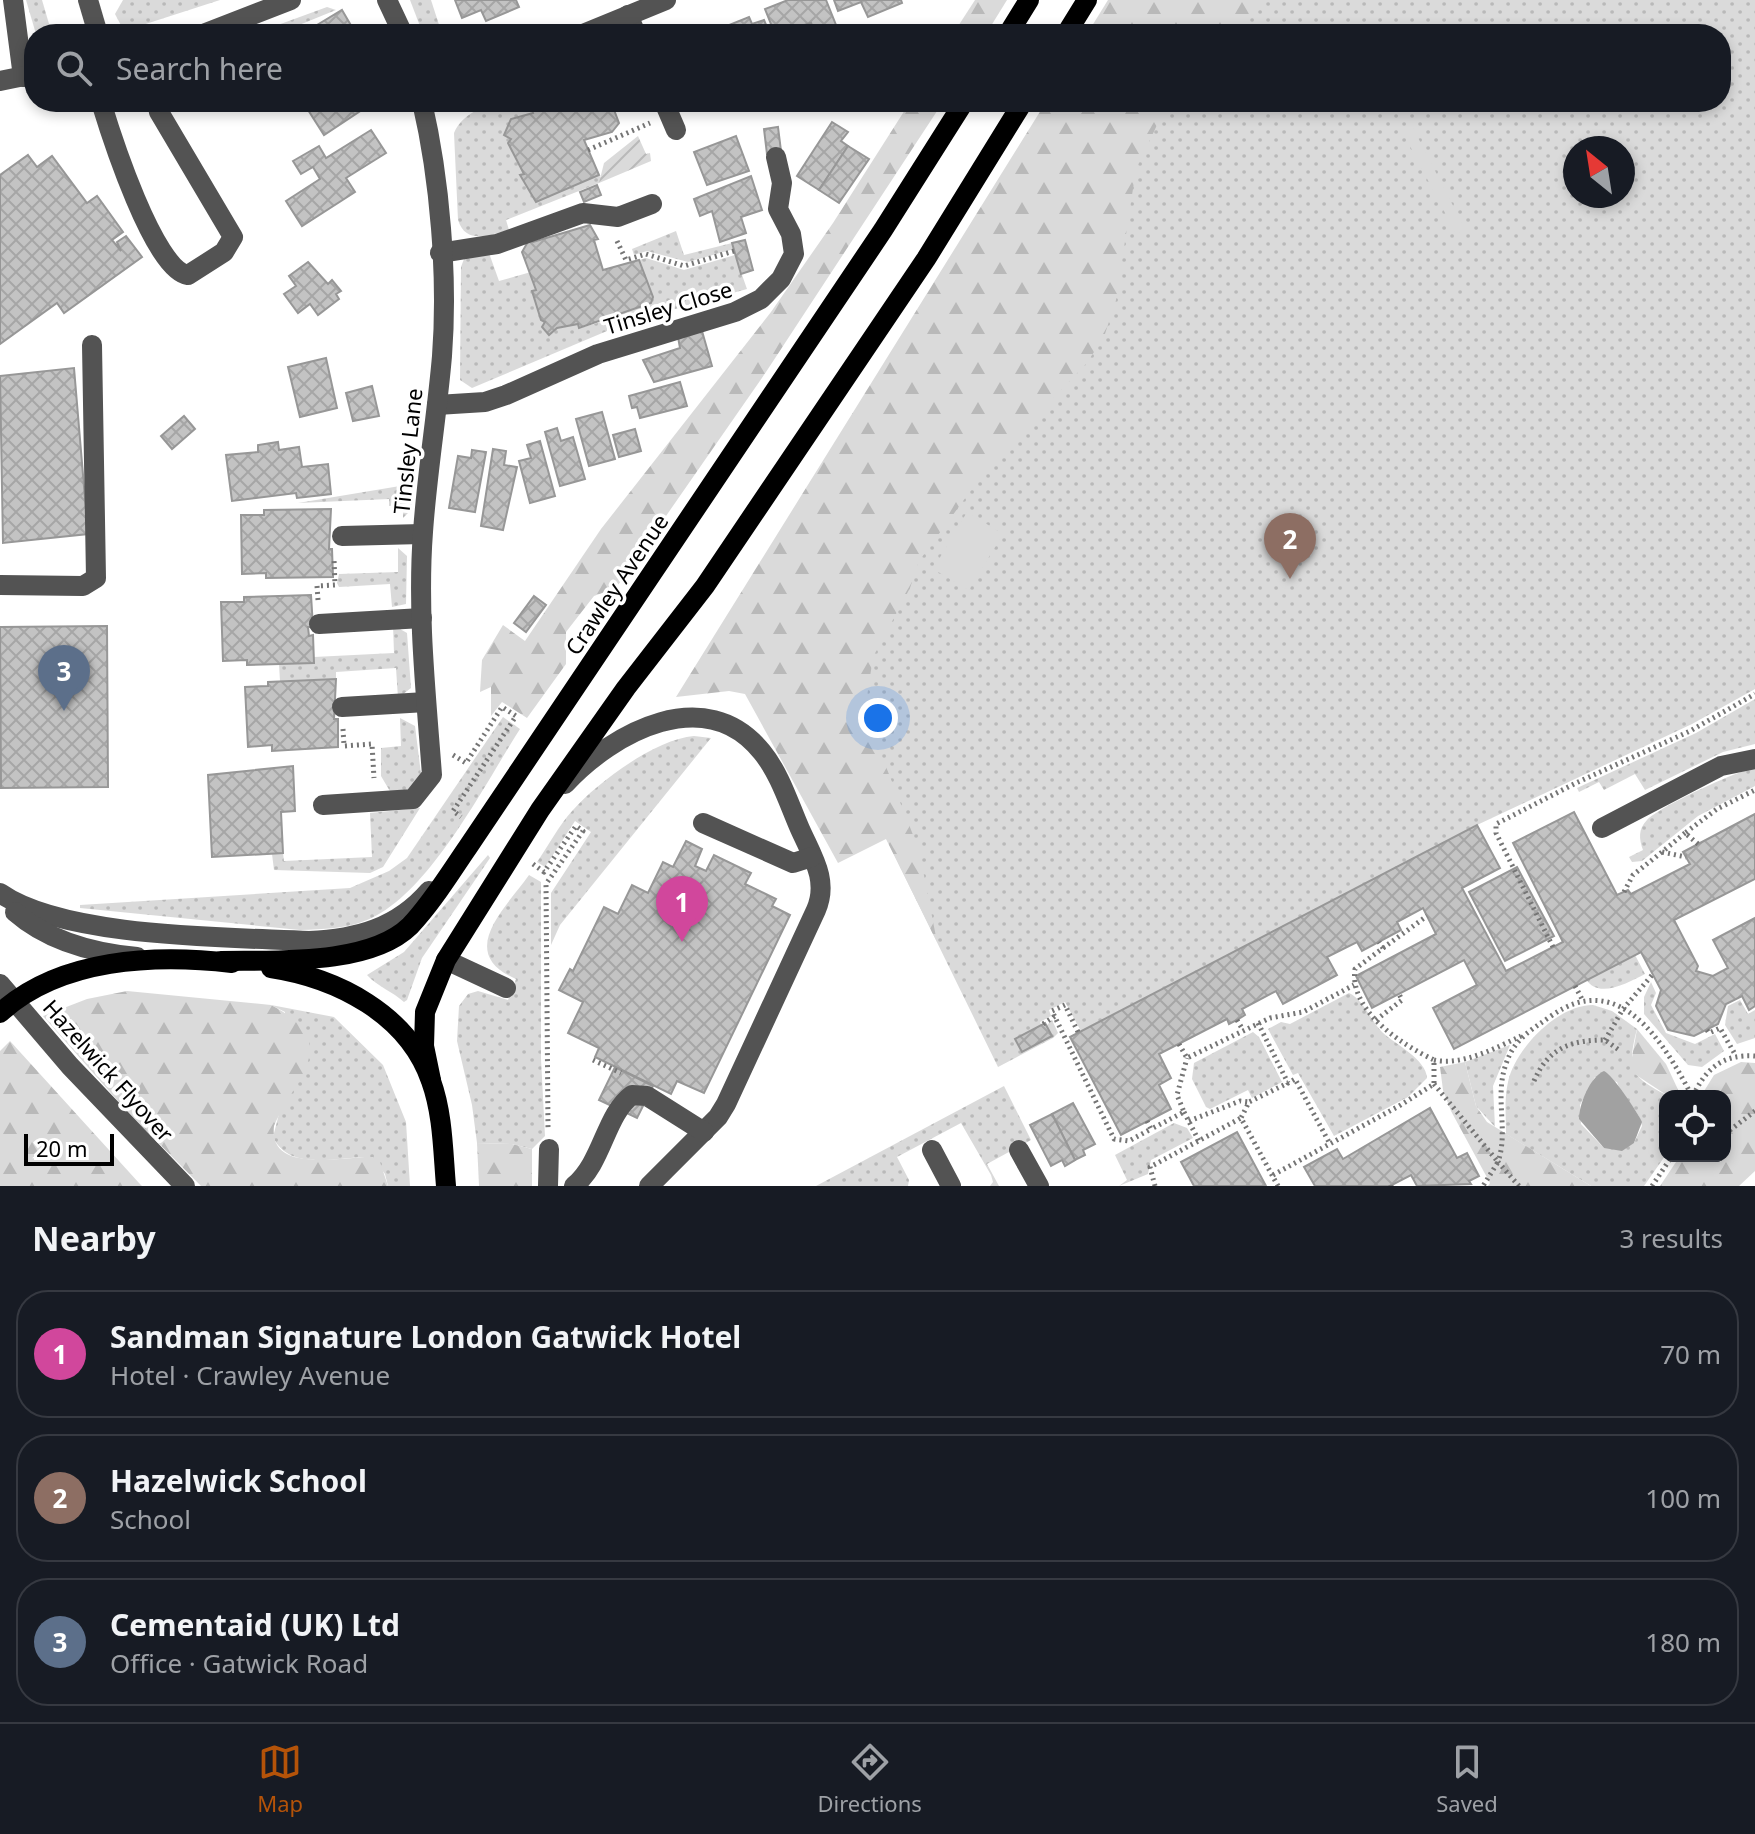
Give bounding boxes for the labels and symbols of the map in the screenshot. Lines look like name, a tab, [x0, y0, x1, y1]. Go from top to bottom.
north arrow	[1563, 136, 1635, 208]
street label: Tinsley Close	[600, 273, 736, 341]
street label: Tinsley Lane	[385, 387, 429, 515]
street label: Crawley Avenue	[558, 508, 674, 660]
pin: 2	[1264, 513, 1316, 579]
pin: 3	[38, 645, 90, 711]
your location	[858, 698, 898, 738]
pin: 1	[656, 876, 708, 942]
street label: Hazelwick Flyover	[37, 992, 181, 1148]
scale bar	[24, 1130, 114, 1166]

